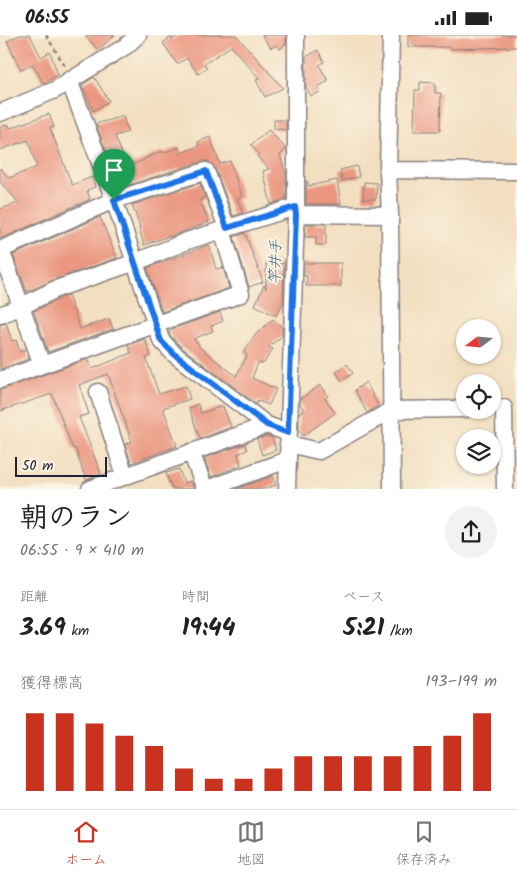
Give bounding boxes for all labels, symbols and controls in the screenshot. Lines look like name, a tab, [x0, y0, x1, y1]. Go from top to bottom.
text: 06:55	[25, 3, 69, 33]
pin	[93, 149, 135, 200]
icon: arrive	[100, 156, 128, 184]
water label: 竿井手	[263, 238, 289, 285]
north arrow	[456, 319, 501, 364]
map controls	[456, 319, 501, 474]
button: locate	[456, 374, 501, 419]
button: layers	[456, 429, 501, 474]
scale bar	[15, 454, 108, 477]
text: 50 m	[22, 455, 53, 477]
text: 朝のラン	[20, 496, 132, 541]
button: share	[445, 506, 497, 558]
text: 06:55 · 9 × 410 m	[20, 538, 144, 563]
text: 距離	[20, 586, 48, 608]
text: 時間	[182, 586, 210, 608]
text: ペース	[343, 586, 385, 608]
text: 3.69	[20, 608, 66, 648]
text: 19:44	[182, 608, 235, 648]
text: 5:21	[343, 608, 384, 648]
text: km	[66, 620, 89, 642]
text: /km	[384, 620, 413, 642]
text: 193–199 m	[425, 669, 497, 694]
text: 獲得標高	[20, 671, 84, 696]
tab: ホーム	[65, 818, 107, 871]
tab: 地図	[237, 818, 265, 871]
tab: 保存済み	[396, 818, 452, 871]

